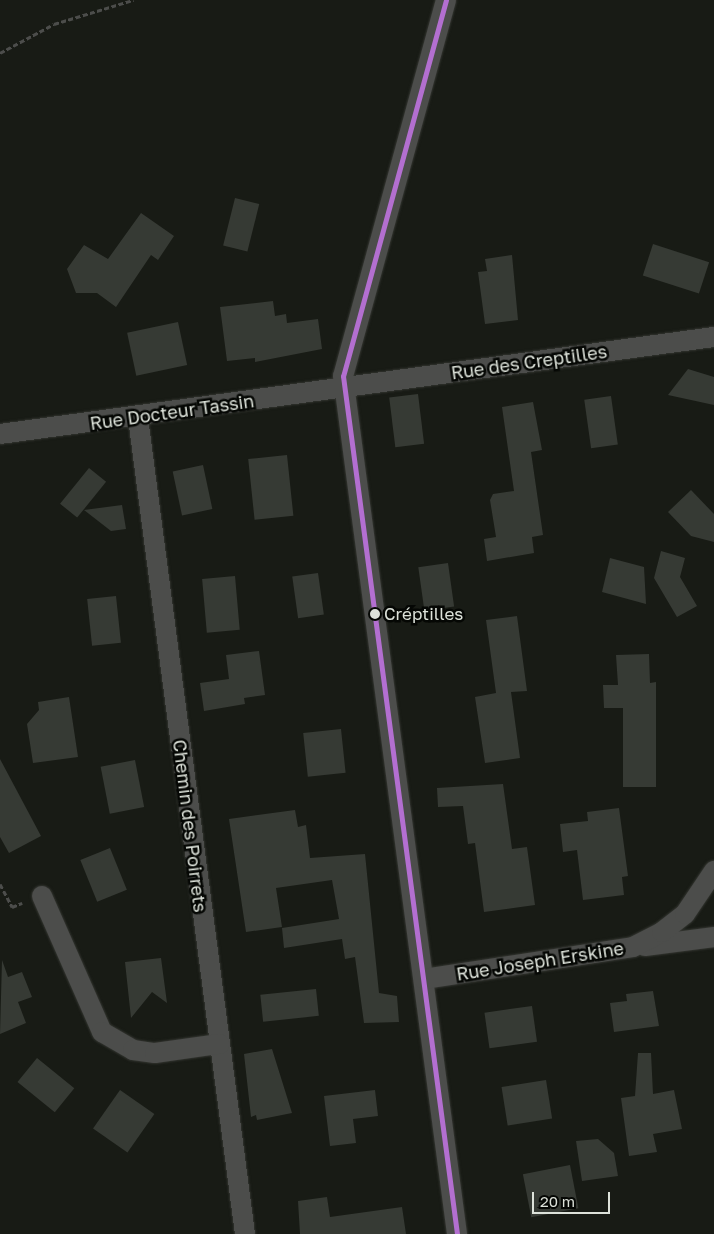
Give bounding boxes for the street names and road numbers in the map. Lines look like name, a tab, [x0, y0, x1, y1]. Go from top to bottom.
street label: Rue des Creptilles	[450, 340, 608, 384]
street label: Rue Docteur Tassin	[88, 390, 256, 434]
street label: Chemin des Poirrets	[169, 738, 211, 914]
street label: Rue Joseph Erskine	[455, 937, 625, 985]

